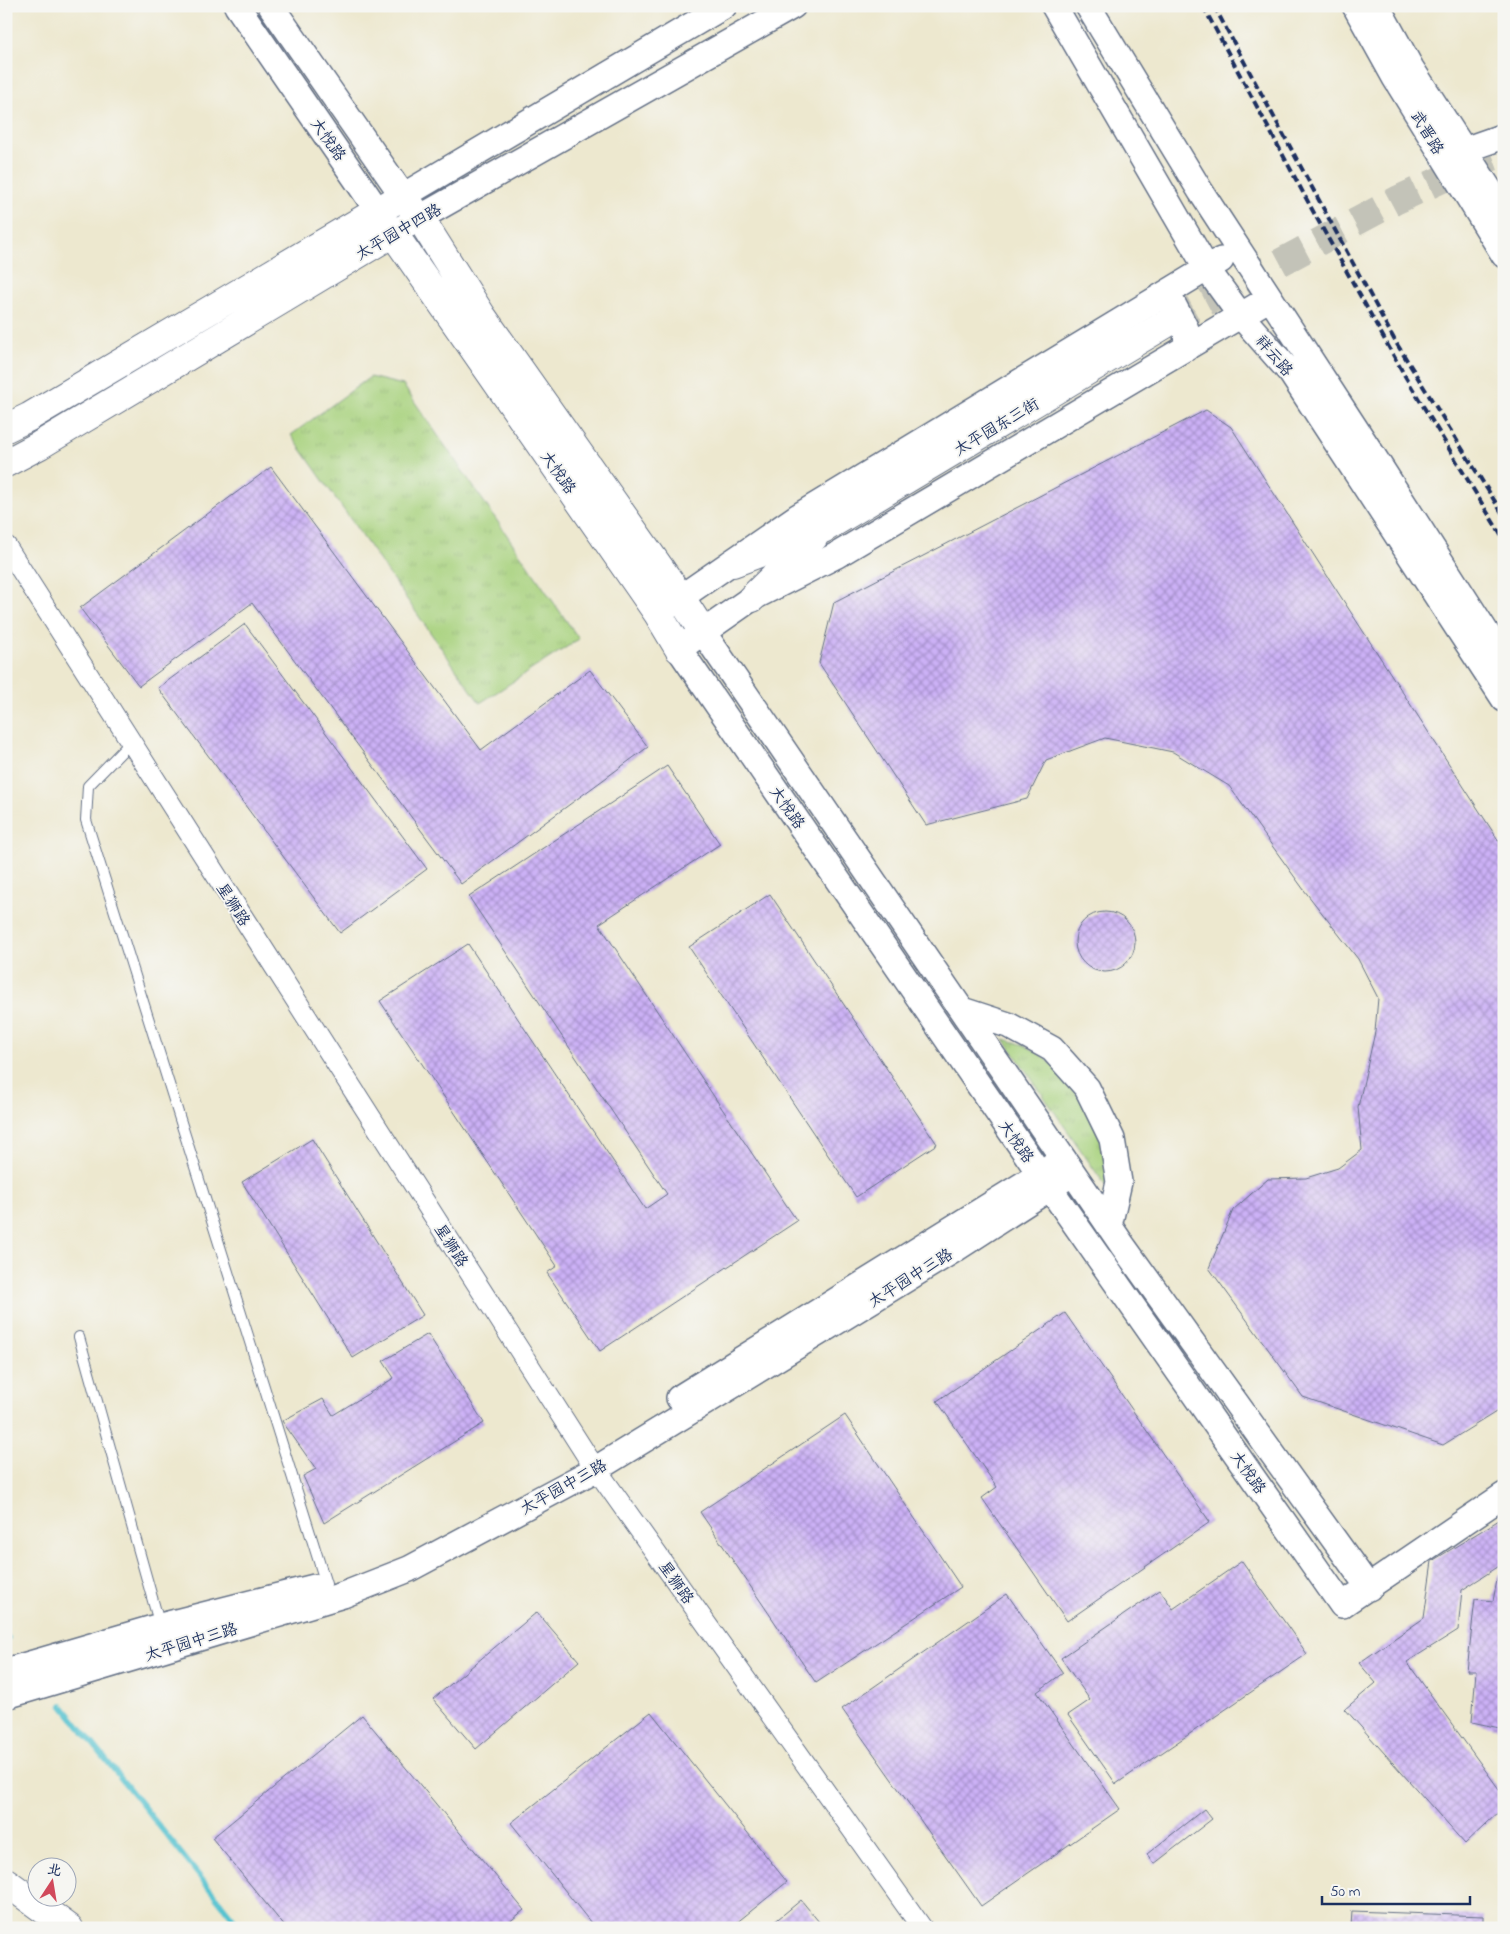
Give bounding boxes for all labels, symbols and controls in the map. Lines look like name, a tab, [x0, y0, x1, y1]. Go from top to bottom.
street label: 武晋路	[1404, 106, 1449, 160]
street label: 大悦路	[304, 114, 351, 167]
street label: 太平园中四路	[351, 198, 447, 267]
street label: 祥云路	[1249, 330, 1298, 382]
street label: 太平园东三街	[950, 393, 1044, 463]
street label: 大悦路	[534, 447, 581, 500]
street label: 大悦路	[763, 782, 810, 835]
street label: 星狮路	[209, 878, 255, 932]
street label: 大悦路	[992, 1116, 1039, 1169]
street label: 星狮路	[427, 1219, 473, 1273]
street label: 太平园中三路	[864, 1243, 958, 1314]
street label: 大悦路	[1224, 1447, 1271, 1500]
street label: 太平园中三路	[516, 1454, 612, 1522]
street label: 星狮路	[652, 1557, 699, 1610]
street label: 太平园中三路	[142, 1617, 241, 1668]
north arrow	[28, 1856, 78, 1906]
text: 北	[45, 1859, 63, 1882]
scale bar	[1322, 1874, 1470, 1906]
text: 50 m	[1330, 1881, 1361, 1903]

